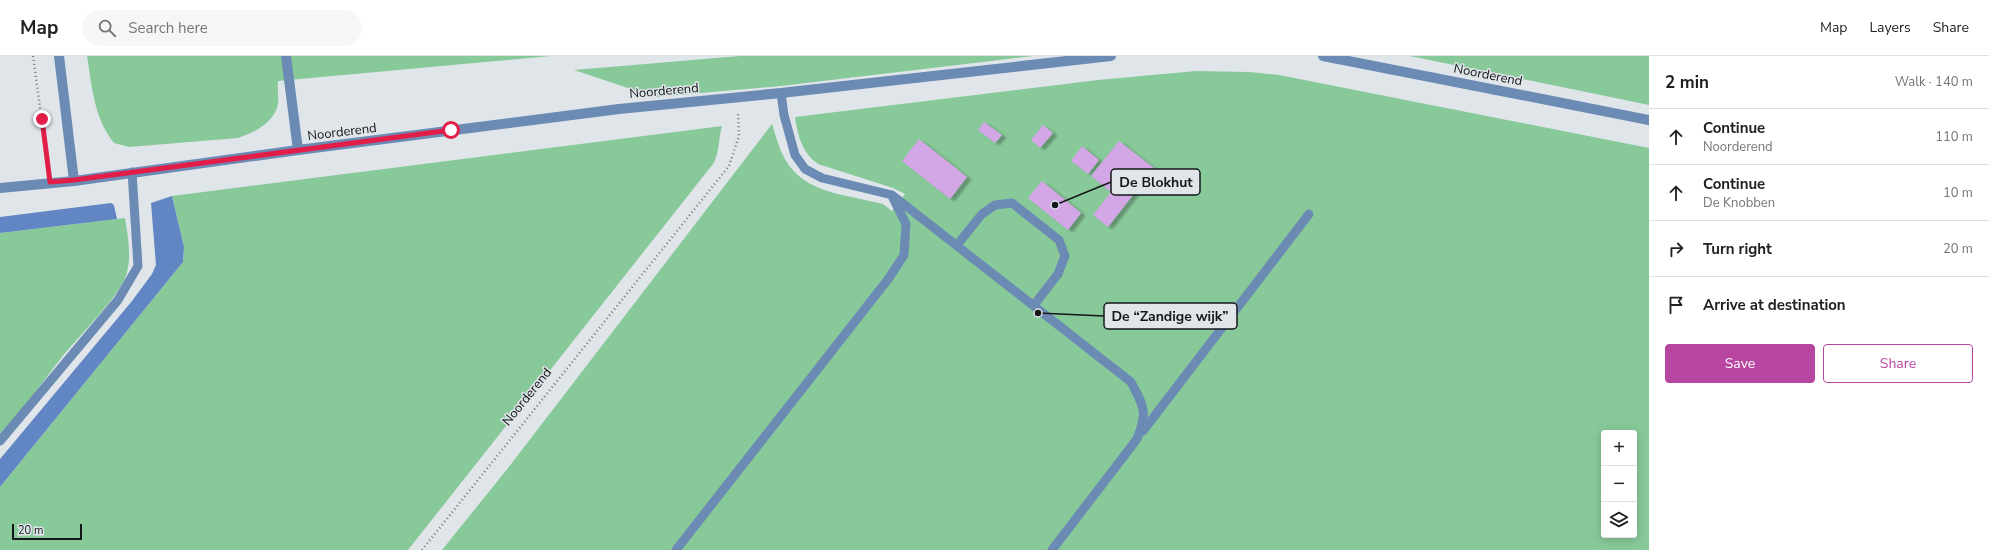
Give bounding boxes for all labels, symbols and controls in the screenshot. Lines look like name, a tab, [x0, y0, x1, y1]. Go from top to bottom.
search box	[82, 10, 362, 46]
text: Map	[20, 15, 58, 41]
icon: search	[96, 17, 118, 39]
text: Search here	[128, 18, 208, 38]
text: Map	[1820, 18, 1847, 37]
text: Layers	[1869, 18, 1911, 37]
text: Share	[1933, 18, 1969, 37]
street label: Noorderend	[1452, 60, 1524, 90]
text: 2 min	[1665, 71, 1709, 94]
text: Walk · 140 m	[1895, 73, 1973, 91]
street label: Noorderend	[629, 79, 699, 103]
route end	[33, 110, 51, 128]
text: Continue	[1703, 118, 1765, 138]
street label: Noorderend	[306, 119, 378, 145]
route start	[442, 121, 460, 139]
icon: ahead	[1665, 126, 1687, 148]
text: 110 m	[1935, 128, 1973, 146]
text: Noorderend	[1703, 138, 1773, 156]
callout: De Blokhut	[1111, 169, 1200, 195]
text: De Blokhut	[1119, 173, 1193, 192]
text: Continue	[1703, 174, 1765, 194]
icon: ahead	[1665, 182, 1687, 204]
text: 10 m	[1943, 184, 1973, 202]
text: De Knobben	[1703, 194, 1775, 212]
icon: right	[1665, 238, 1687, 260]
text: Turn right	[1703, 239, 1772, 259]
text: 20 m	[1943, 240, 1973, 258]
icon: arrive	[1665, 294, 1687, 316]
text: Arrive at destination	[1703, 295, 1846, 315]
callout: De “Zandige wijk”	[1104, 303, 1237, 329]
text: De “Zandige wijk”	[1111, 307, 1229, 326]
button: Save	[1665, 344, 1815, 383]
button: Share	[1823, 344, 1973, 383]
street label: Noorderend	[498, 364, 556, 430]
map controls	[1601, 430, 1637, 538]
button: +	[1601, 430, 1637, 466]
button: −	[1601, 466, 1637, 502]
button: layers	[1601, 502, 1637, 538]
scale bar	[12, 522, 82, 541]
text: 20 m	[18, 523, 43, 538]

